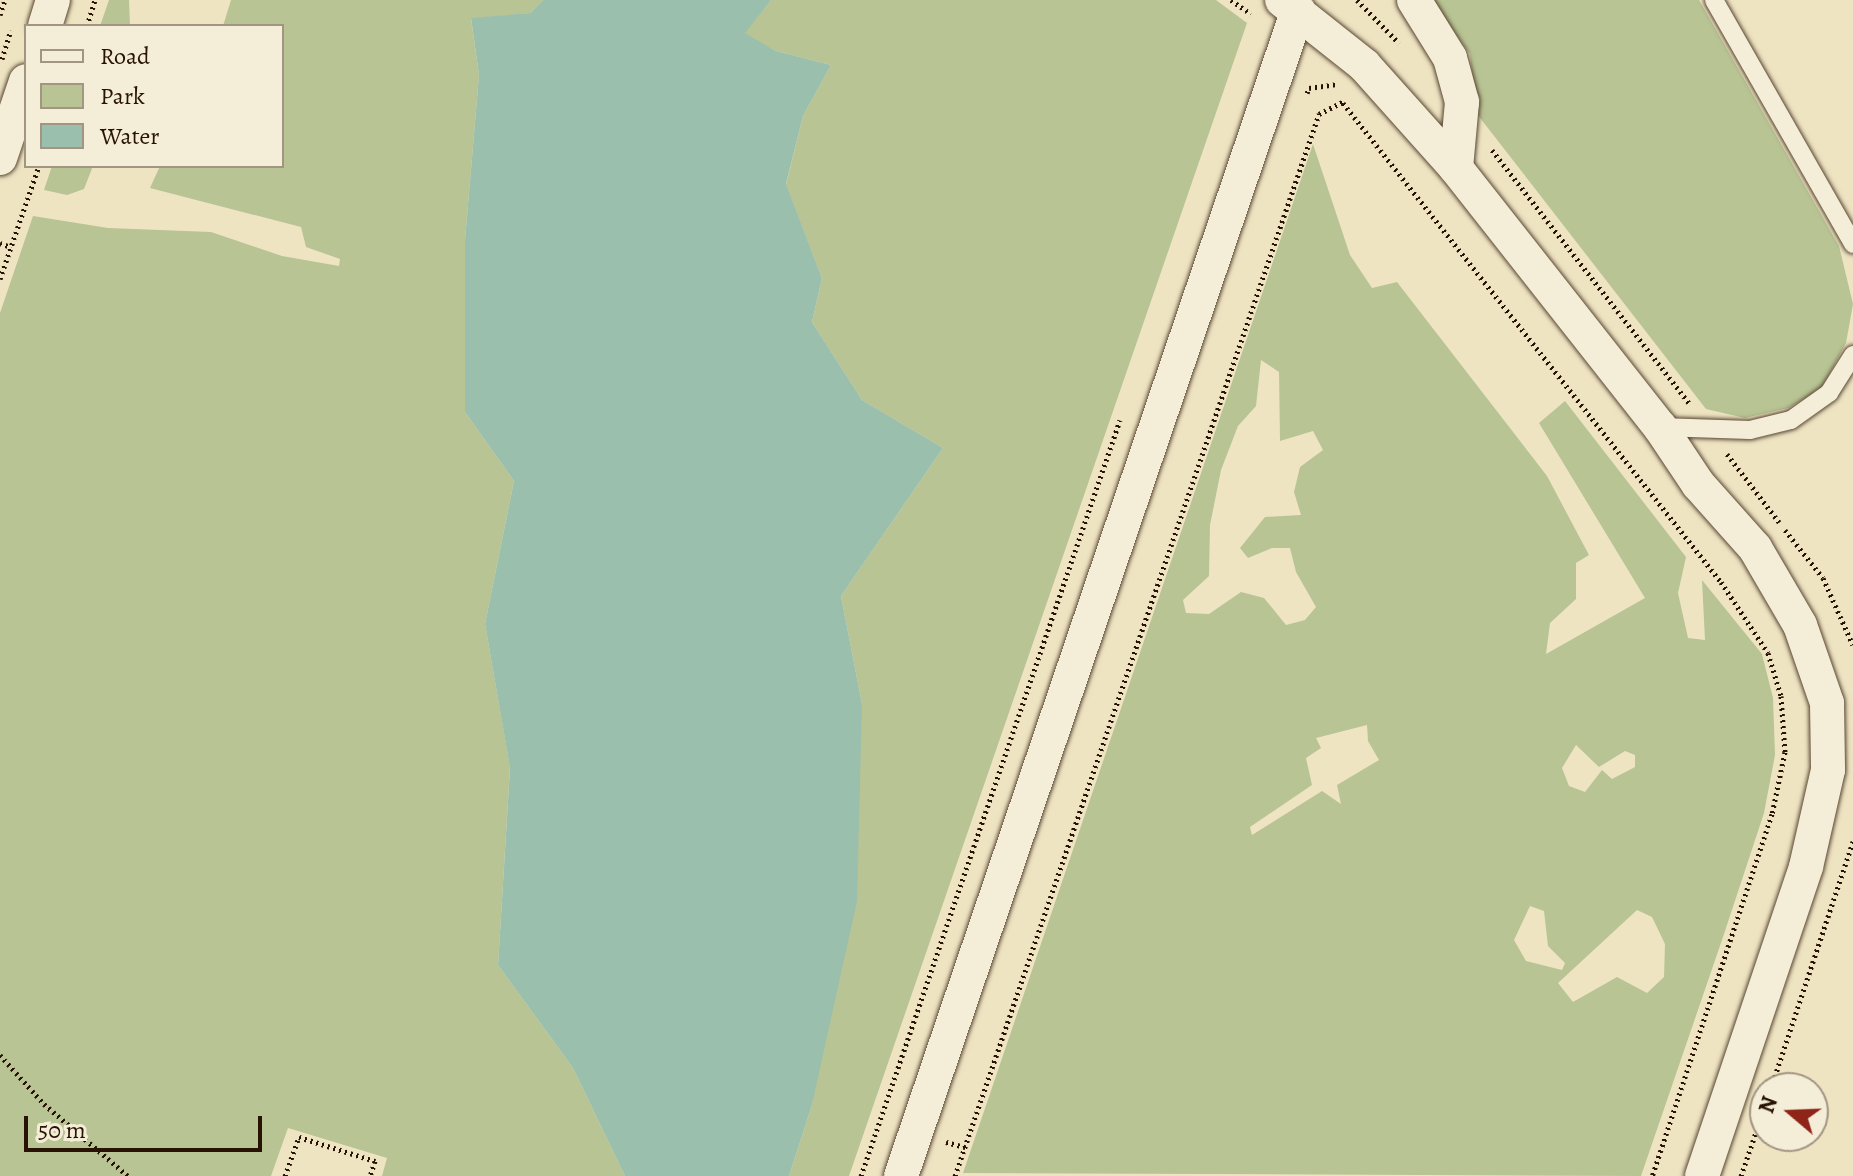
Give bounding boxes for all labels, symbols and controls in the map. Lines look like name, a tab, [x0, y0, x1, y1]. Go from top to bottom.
legend	[24, 24, 284, 168]
text: Road	[100, 40, 150, 72]
text: Park	[100, 80, 145, 112]
text: Water	[100, 120, 160, 152]
north arrow	[1749, 1072, 1829, 1152]
text: N	[1751, 1092, 1785, 1117]
scale bar	[28, 1100, 266, 1150]
text: 50 m	[38, 1114, 86, 1146]

